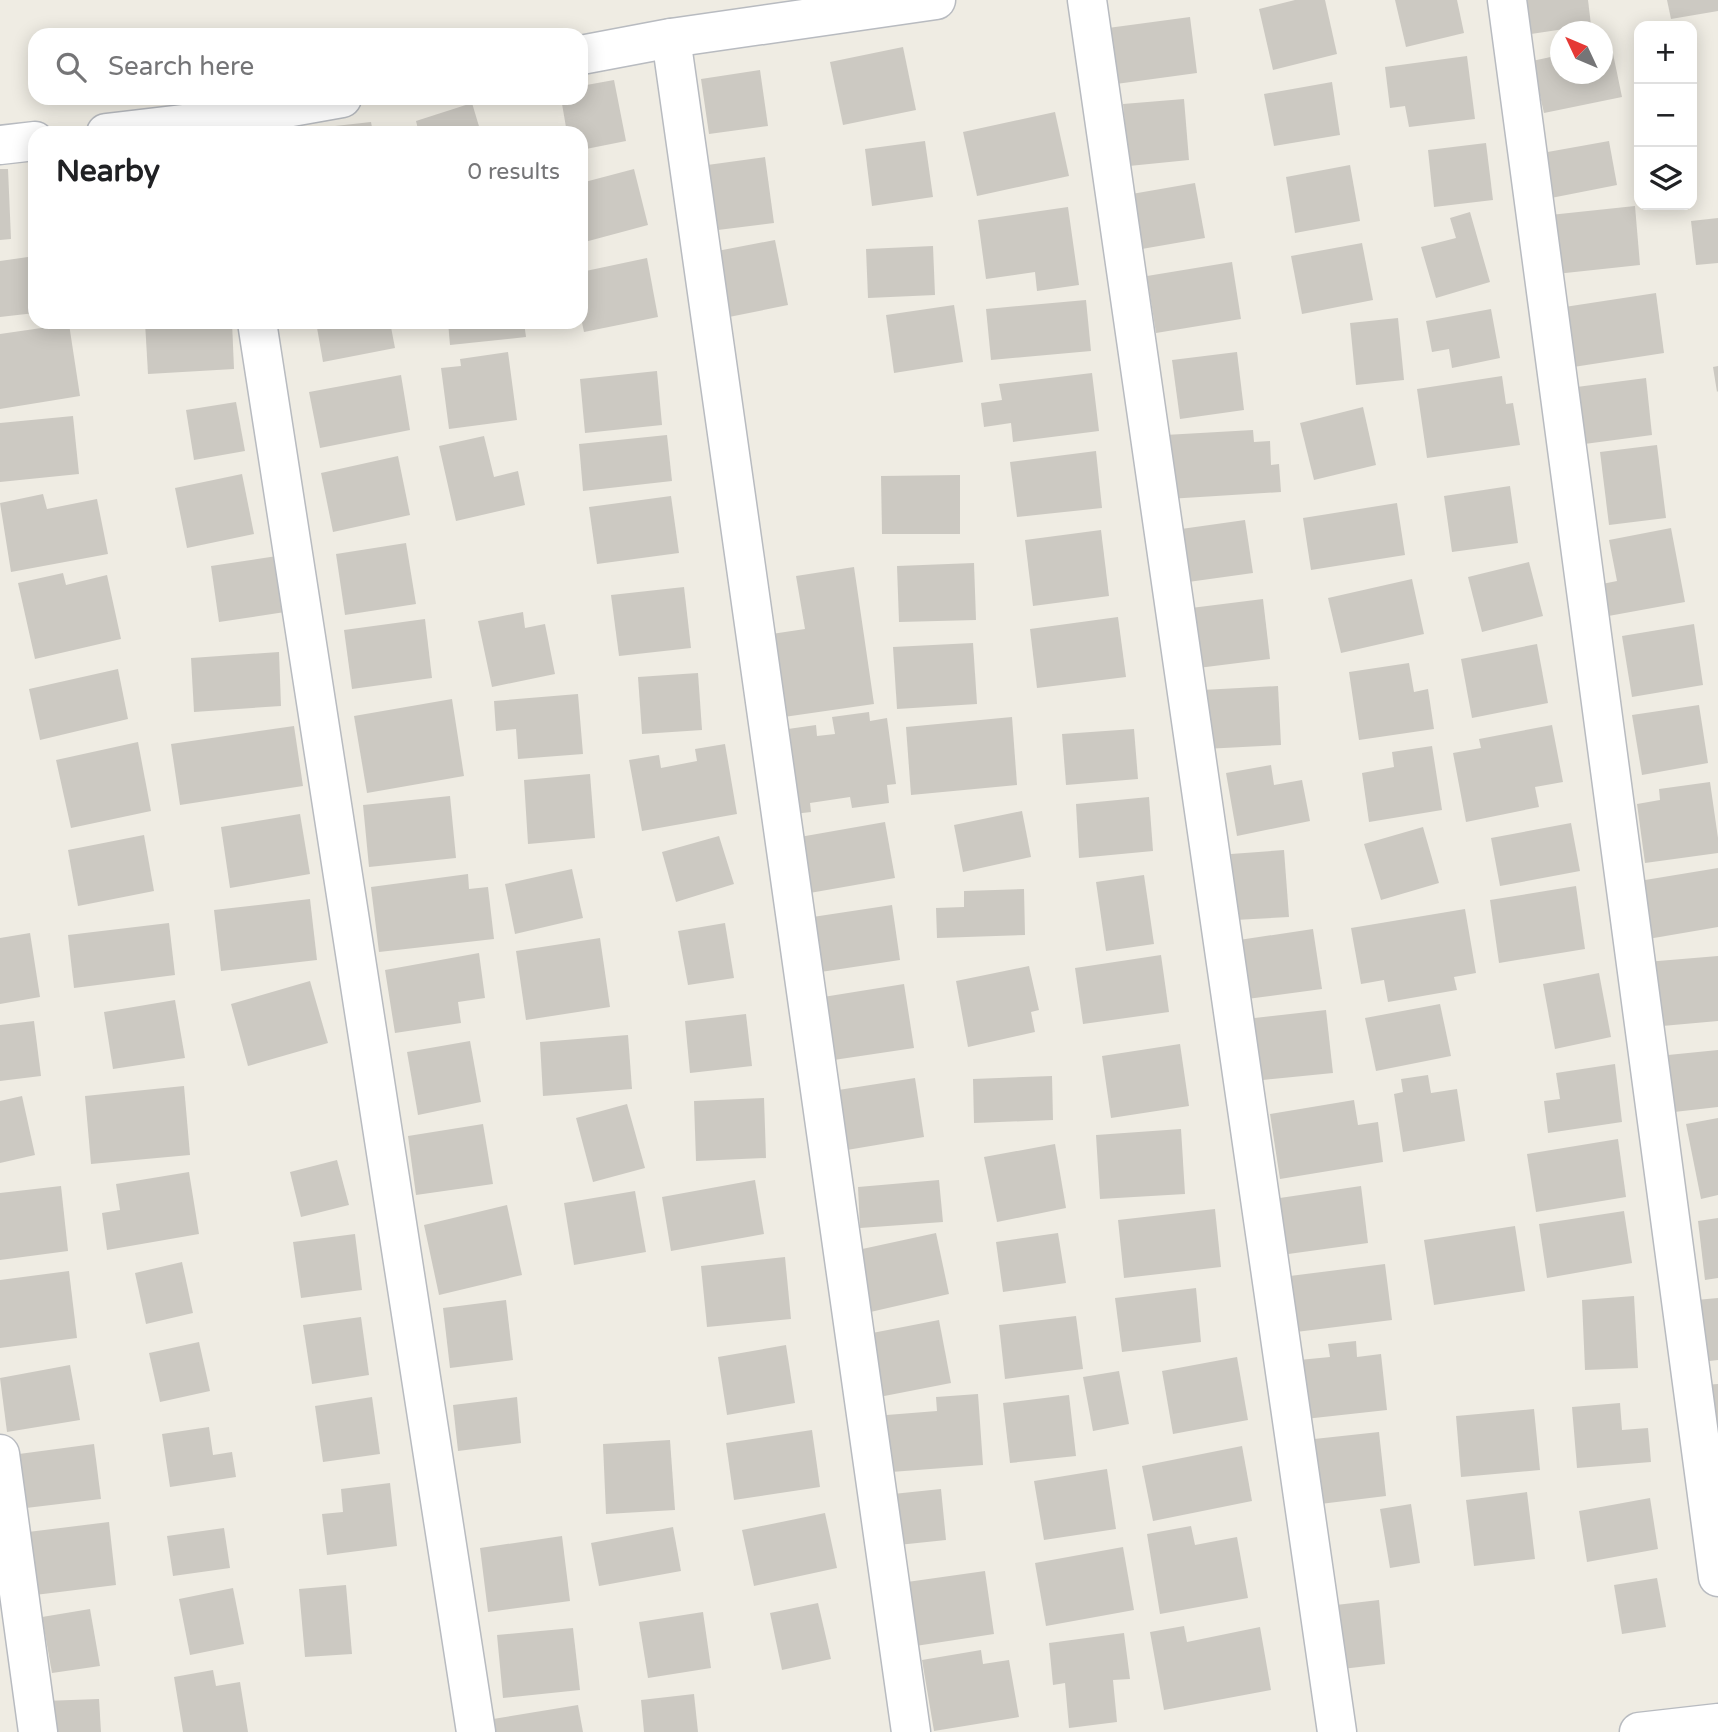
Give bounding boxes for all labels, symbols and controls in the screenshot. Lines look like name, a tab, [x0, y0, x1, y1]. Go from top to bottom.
north arrow	[1550, 21, 1613, 84]
map controls	[1634, 21, 1697, 210]
button: +	[1634, 21, 1697, 84]
search box	[28, 28, 588, 105]
icon: search	[52, 48, 90, 86]
text: Search here	[108, 51, 254, 82]
button: −	[1634, 84, 1697, 147]
button: layers	[1634, 147, 1697, 210]
text: Nearby	[56, 153, 160, 190]
text: 0 results	[467, 158, 560, 186]

